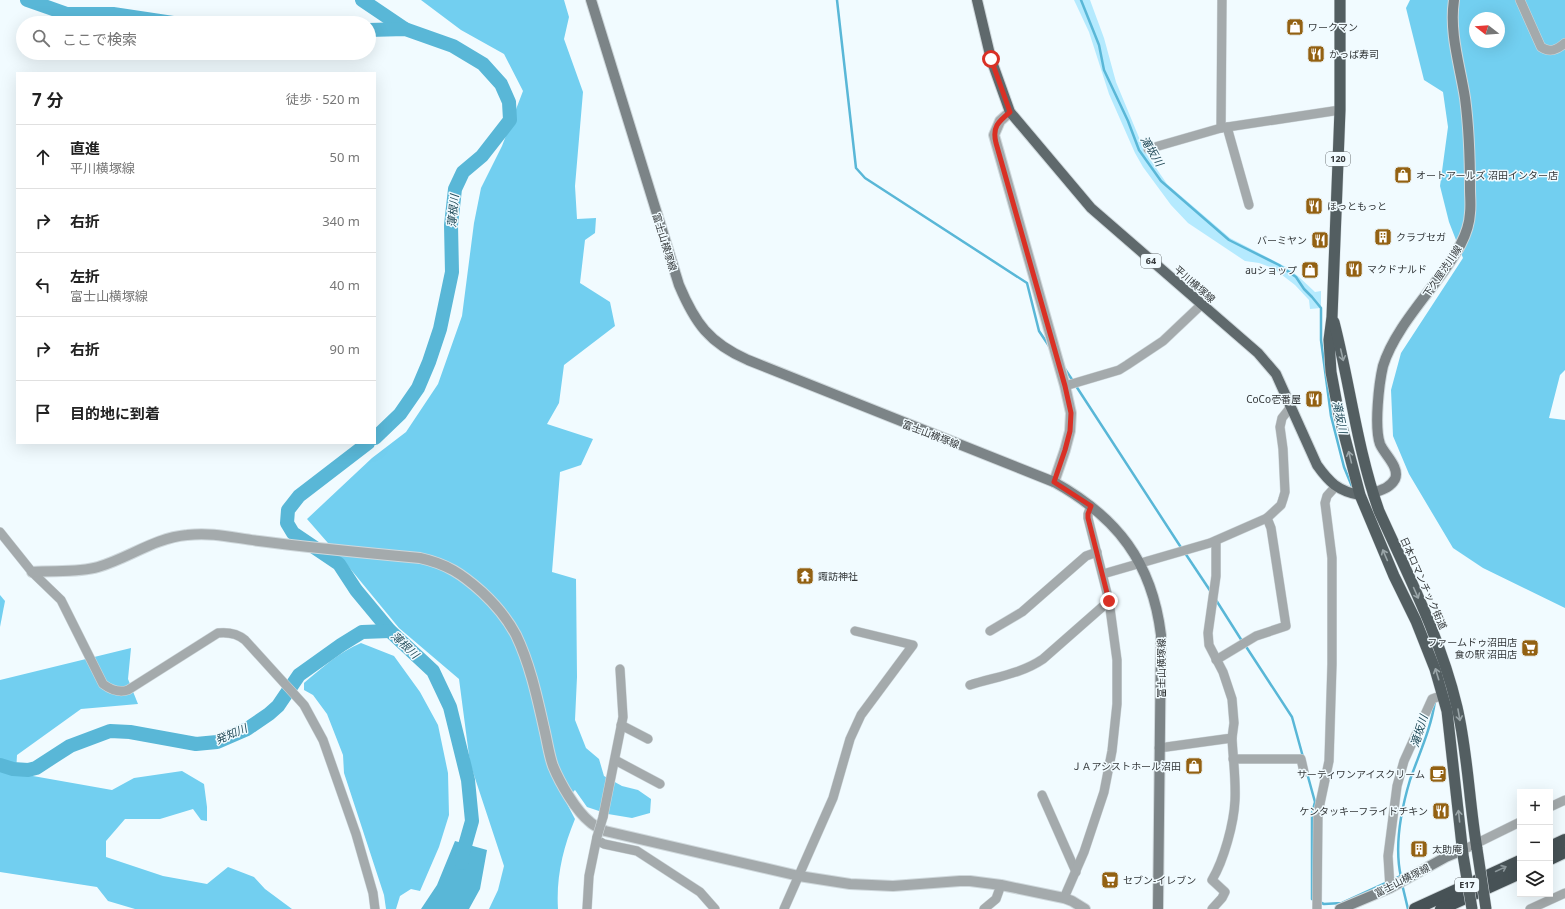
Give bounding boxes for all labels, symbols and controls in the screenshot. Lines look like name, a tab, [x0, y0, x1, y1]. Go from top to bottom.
north arrow	[1469, 12, 1505, 48]
search box	[16, 16, 376, 60]
shop icon: ワークマン	[1285, 17, 1305, 37]
place label: ワークマン	[1308, 20, 1358, 34]
icon: search	[30, 27, 52, 49]
text: ここで検索	[62, 29, 137, 49]
restaurant icon: かっぱ寿司	[1306, 44, 1326, 64]
place label: かっぱ寿司	[1329, 47, 1379, 61]
route start	[982, 50, 1000, 68]
text: 7 分	[32, 88, 63, 111]
text: 徒歩 · 520 m	[286, 90, 360, 108]
water label: 滝坂川	[1138, 133, 1168, 170]
text: 直進	[70, 138, 100, 158]
icon: ahead	[32, 146, 54, 168]
text: 50 m	[330, 148, 360, 166]
road number: 120	[1326, 152, 1350, 166]
text: 平川横塚線	[70, 159, 135, 177]
shop icon: オートアールズ 沼田インター店	[1393, 165, 1413, 185]
place label: オートアールズ 沼田インター店	[1416, 168, 1558, 182]
water label: 薄根川	[444, 193, 461, 228]
restaurant icon: ほっともっと	[1304, 196, 1324, 216]
place label: ほっともっと	[1327, 199, 1387, 213]
icon: right	[32, 210, 54, 232]
text: 右折	[70, 211, 100, 231]
street label: 富士山横塚線	[650, 211, 680, 273]
text: 340 m	[322, 212, 360, 230]
building icon: クラブセガ	[1373, 227, 1393, 247]
restaurant icon: バーミヤン	[1310, 230, 1330, 250]
place label: クラブセガ	[1396, 230, 1446, 244]
place label: バーミヤン	[1257, 233, 1307, 247]
street label: 下久屋渋川線	[1419, 242, 1465, 300]
road number: 64	[1141, 254, 1161, 268]
restaurant icon: マクドナルド	[1344, 259, 1364, 279]
shop icon: auショップ	[1300, 260, 1320, 280]
street label: 平川横塚線	[1172, 262, 1218, 306]
place label: マクドナルド	[1367, 262, 1427, 276]
place label: auショップ	[1245, 263, 1297, 277]
text: 左折	[70, 266, 100, 286]
icon: left	[32, 274, 54, 296]
text: 40 m	[330, 276, 360, 294]
text: 富士山横塚線	[70, 287, 148, 305]
icon: right	[32, 338, 54, 360]
text: 右折	[70, 339, 100, 359]
text: 90 m	[330, 340, 360, 358]
one-way arrow	[1338, 348, 1346, 361]
restaurant icon: CoCo壱番屋	[1304, 389, 1324, 409]
place label: CoCo壱番屋	[1246, 392, 1301, 406]
water label: 滝坂川	[1330, 399, 1351, 436]
icon: arrive	[32, 402, 54, 424]
text: 目的地に到着	[70, 403, 160, 423]
street label: 富士山横塚線	[900, 417, 962, 451]
one-way arrow	[1345, 451, 1353, 464]
street label: 日本ロマンチック街道	[1397, 534, 1451, 632]
one-way arrow	[1381, 549, 1389, 561]
temple icon: 諏訪神社	[795, 566, 815, 586]
place label: 諏訪神社	[818, 569, 858, 583]
one-way arrow	[1413, 586, 1420, 598]
route end	[1100, 592, 1118, 610]
water label: 薄根川	[388, 628, 423, 662]
place label: ファームドゥ沼田店 食の駅 沼田店	[1427, 635, 1517, 661]
street label: 富士山横塚線	[1154, 638, 1168, 698]
supermarket icon: ファームドゥ沼田店 食の駅 沼田店	[1520, 638, 1540, 658]
one-way arrow	[1433, 668, 1440, 681]
one-way arrow	[1455, 708, 1463, 721]
water label: 滝坂川	[1407, 712, 1431, 749]
water label: 発知川	[213, 720, 250, 747]
shop icon: ＪＡアシストホール沼田	[1184, 756, 1204, 776]
place label: ＪＡアシストホール沼田	[1071, 759, 1181, 773]
cafe icon: サーティワンアイスクリーム	[1428, 764, 1448, 784]
place label: サーティワンアイスクリーム	[1297, 767, 1425, 781]
map controls	[1517, 789, 1553, 897]
button: +	[1517, 789, 1553, 825]
restaurant icon: ケンタッキーフライドチキン	[1431, 801, 1451, 821]
place label: ケンタッキーフライドチキン	[1299, 804, 1428, 818]
one-way arrow	[1455, 810, 1463, 823]
button: −	[1517, 825, 1553, 861]
building icon: 太助庵	[1409, 839, 1429, 859]
place label: 太助庵	[1432, 842, 1462, 856]
street label: 富士山横塚線	[1372, 860, 1432, 900]
button: layers	[1517, 861, 1553, 897]
one-way arrow	[1495, 865, 1507, 873]
supermarket icon: セブン-イレブン	[1100, 870, 1120, 890]
place label: セブン-イレブン	[1123, 873, 1196, 887]
road number: E17	[1455, 878, 1479, 892]

